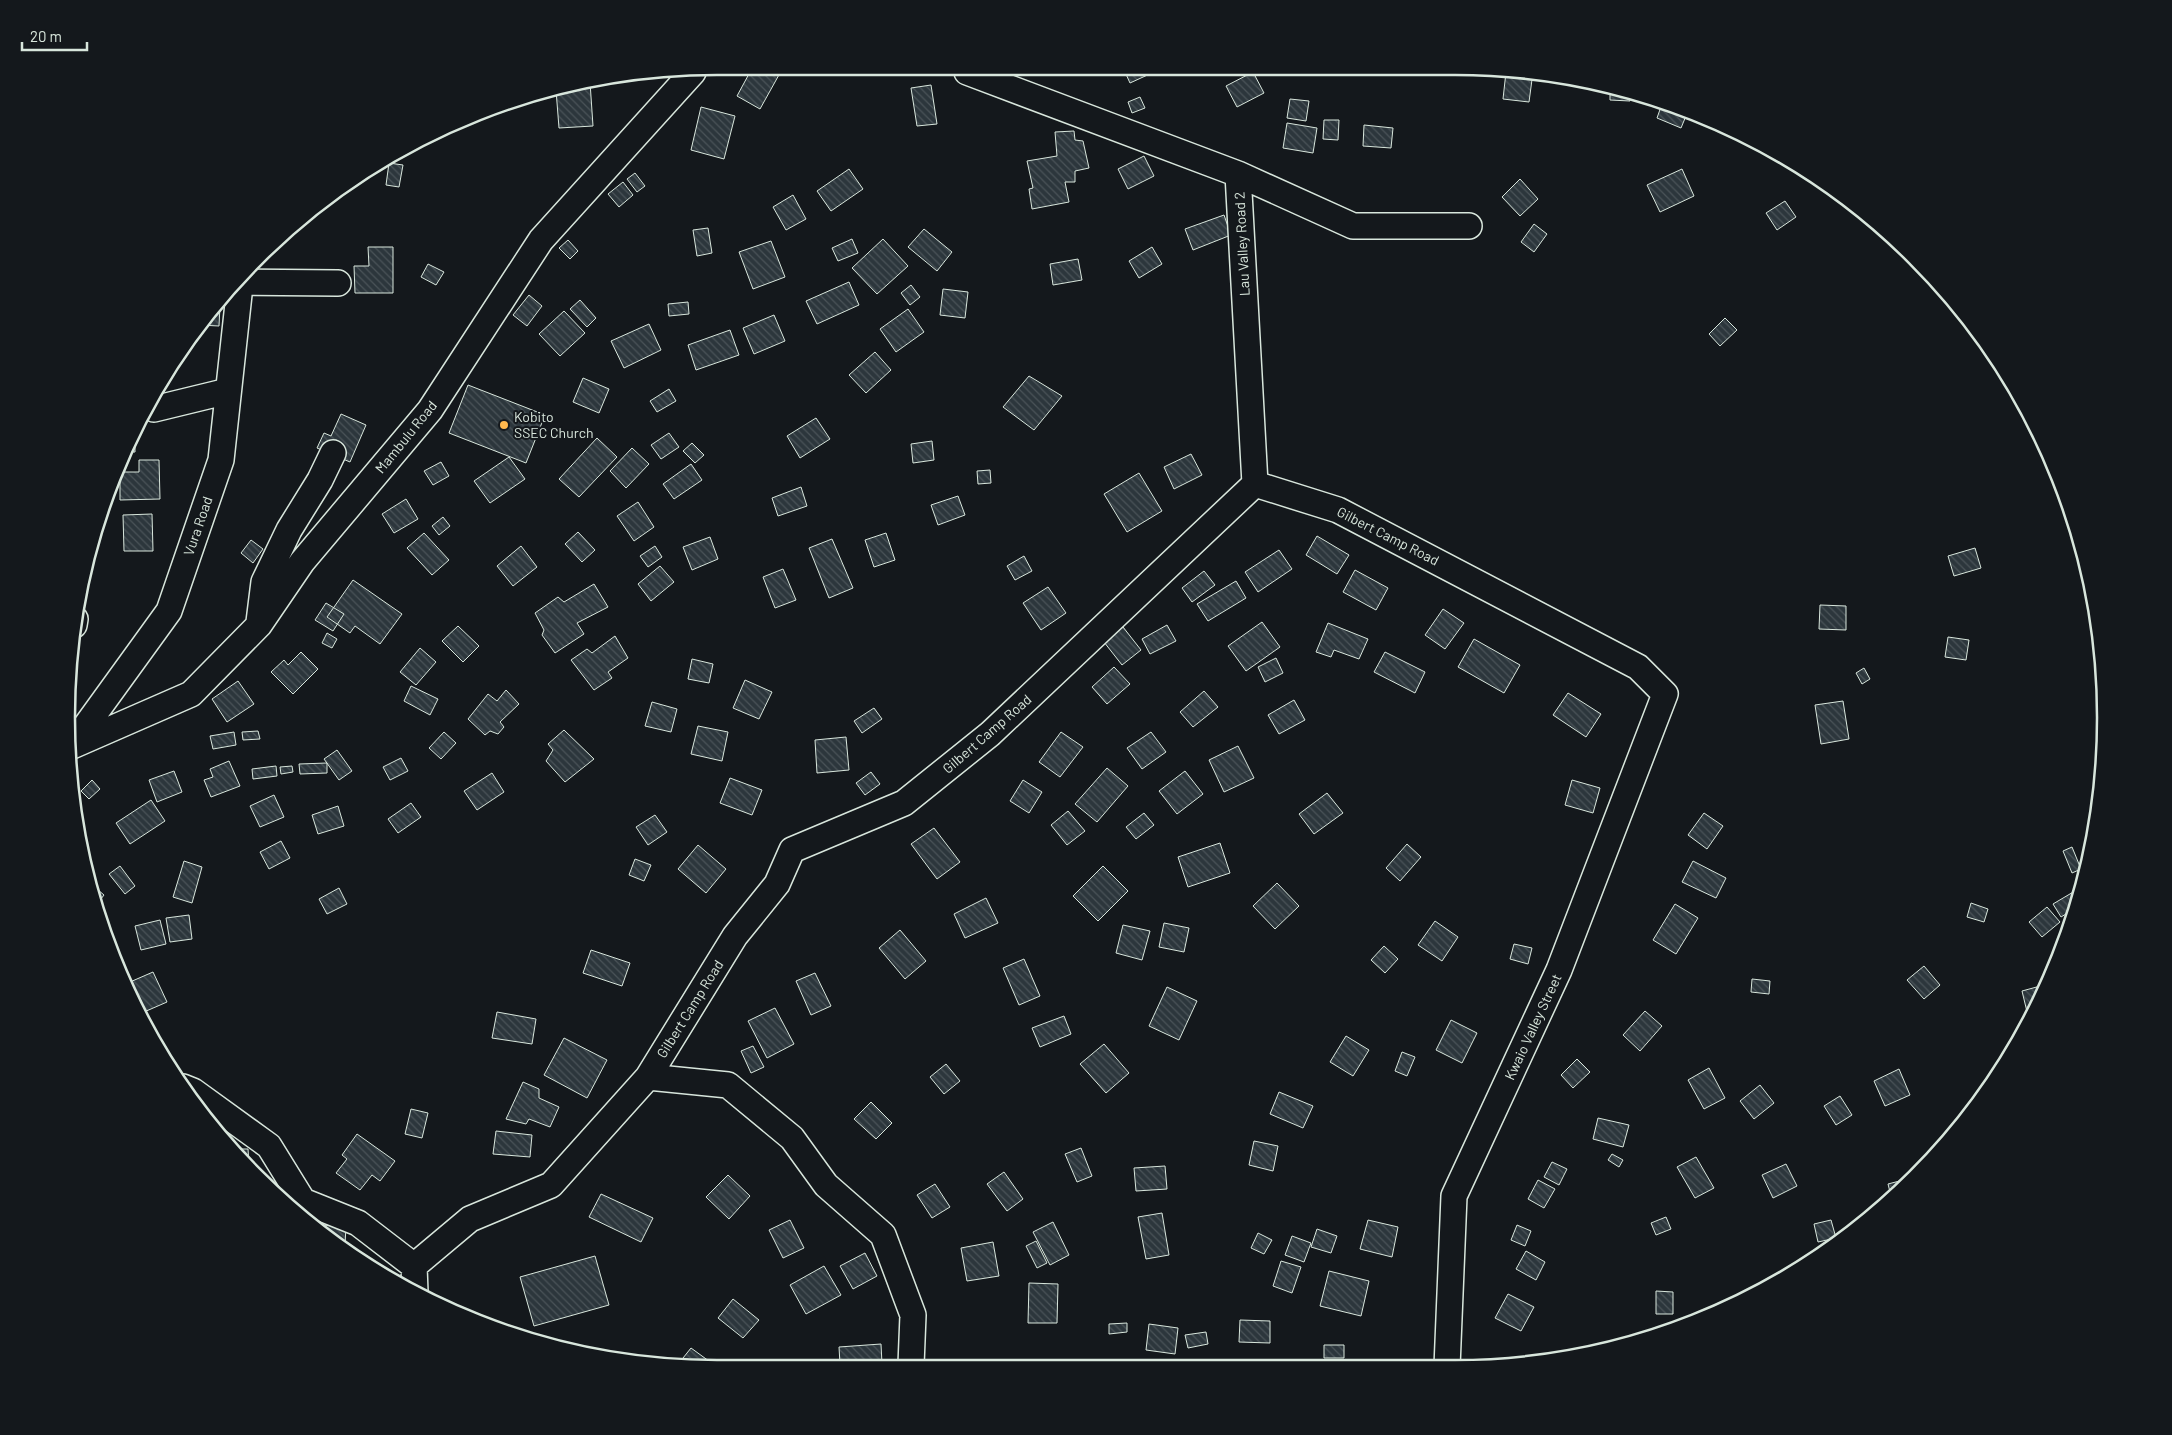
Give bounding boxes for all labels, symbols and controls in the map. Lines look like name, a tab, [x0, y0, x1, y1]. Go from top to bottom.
scale bar	[22, 20, 88, 52]
text: 20 m	[30, 27, 62, 45]
street label: Lau Valley Road 2	[1230, 191, 1253, 297]
street label: Mambulu Road	[371, 397, 440, 476]
place label: Kobito SSEC Church	[514, 408, 594, 441]
marker: Kobito SSEC Church	[498, 419, 510, 431]
street label: Vura Road	[179, 494, 216, 558]
street label: Gilbert Camp Road	[1334, 503, 1442, 569]
street label: Gilbert Camp Road	[939, 690, 1035, 777]
street label: Gilbert Camp Road	[653, 957, 727, 1061]
street label: Kwaio Valley Street	[1500, 971, 1565, 1083]

